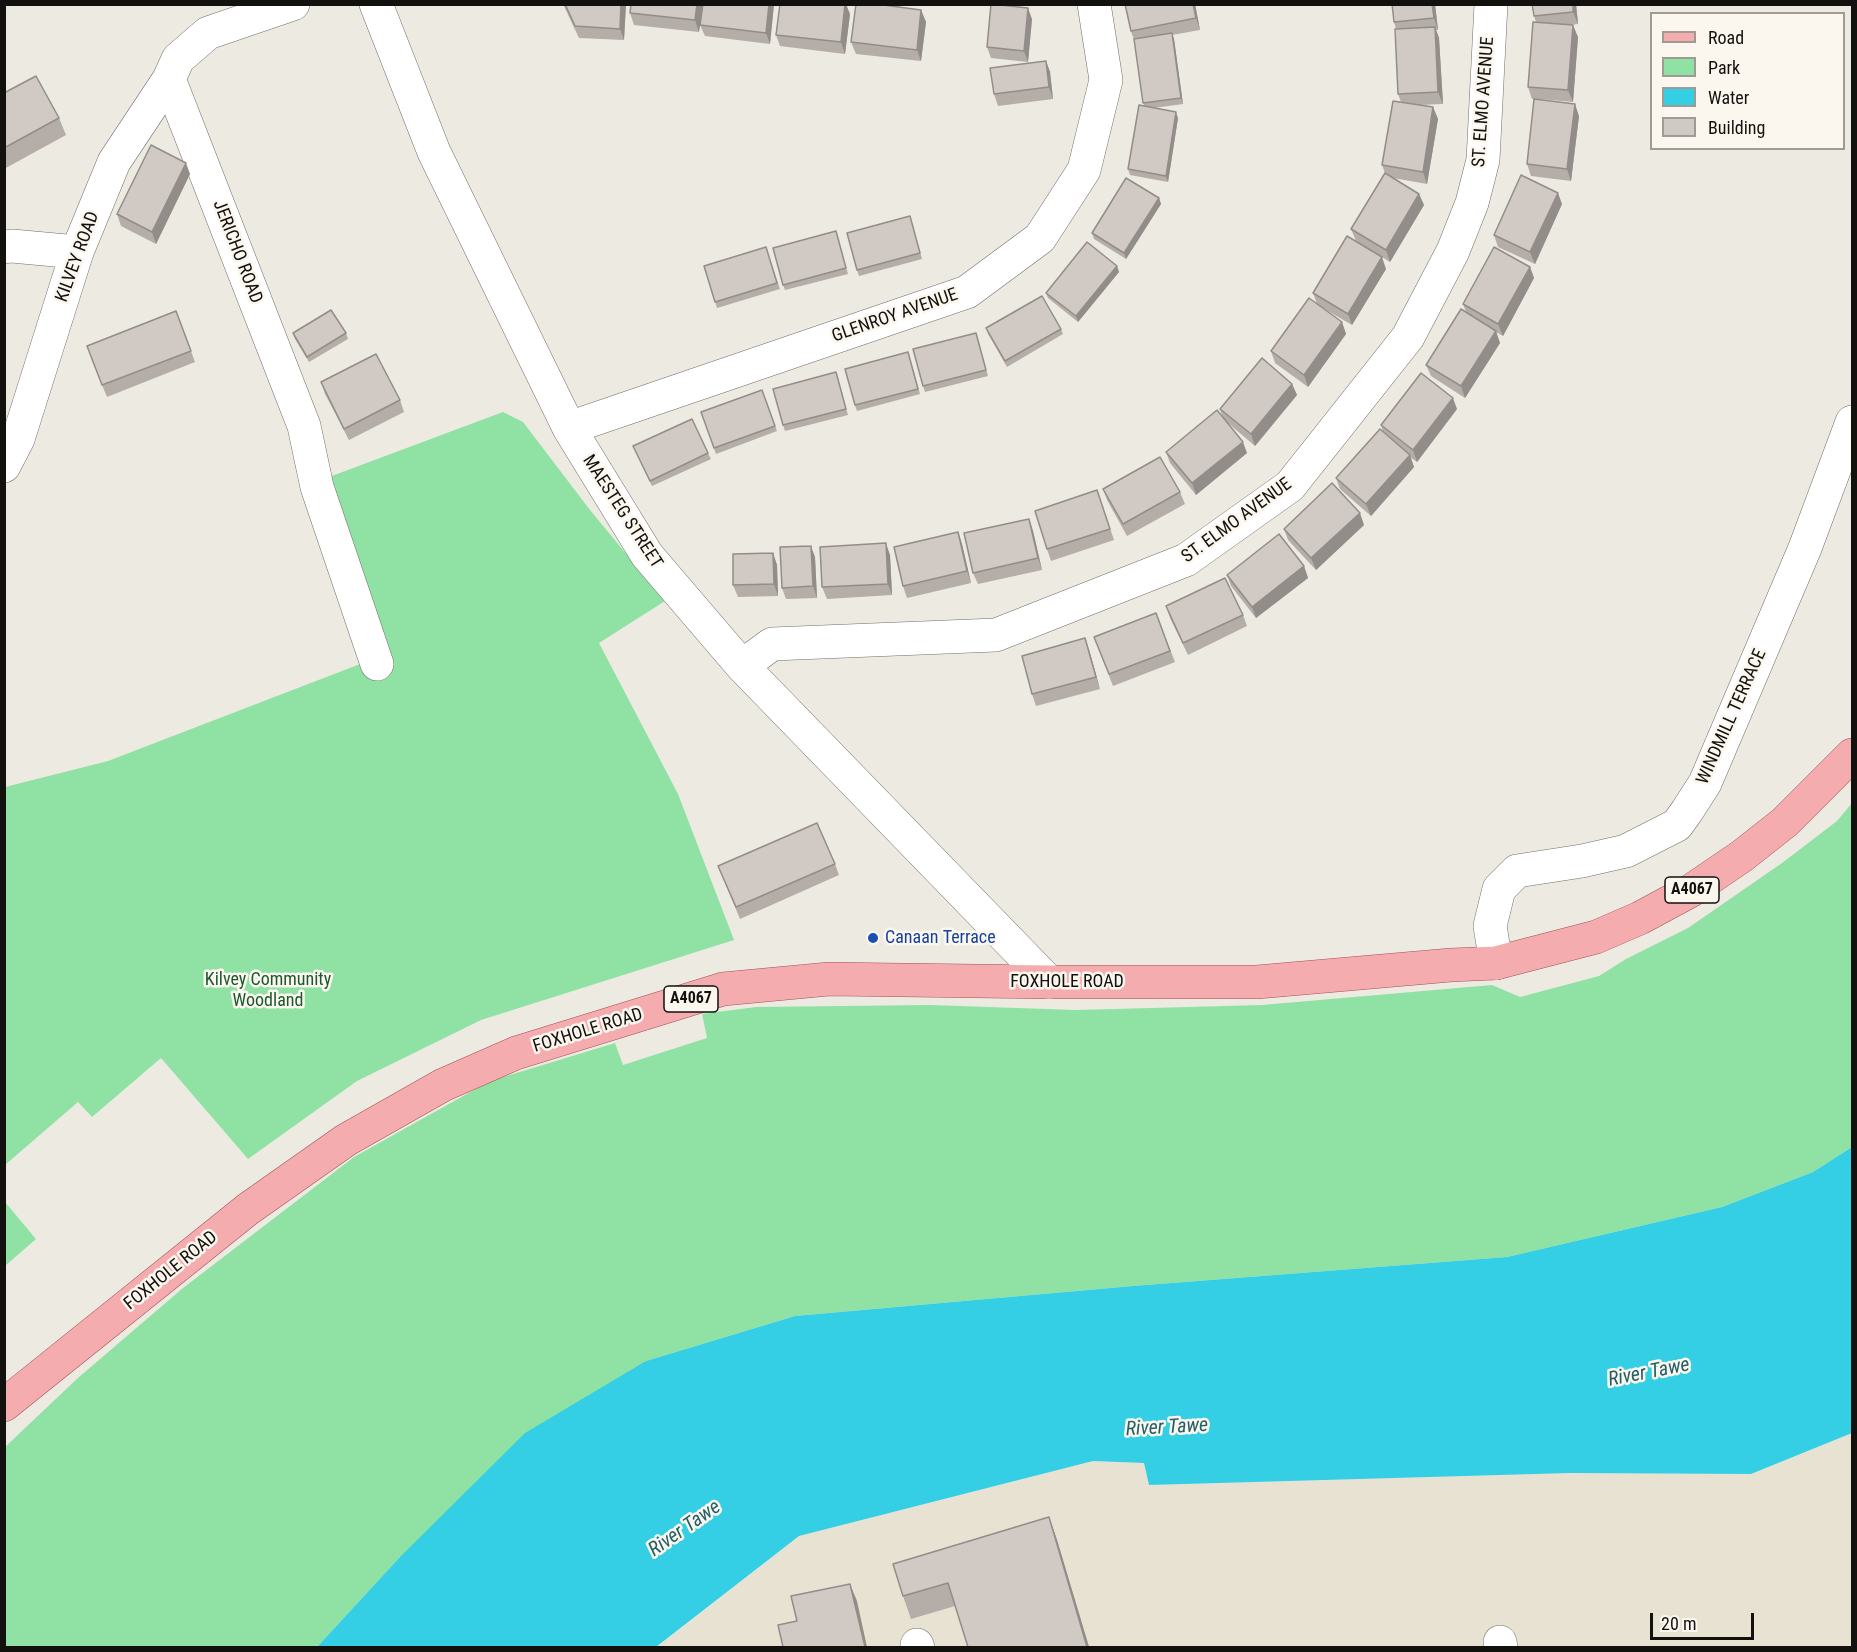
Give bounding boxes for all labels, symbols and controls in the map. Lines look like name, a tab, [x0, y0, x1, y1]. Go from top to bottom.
legend	[1650, 12, 1845, 150]
text: Road	[1708, 27, 1744, 48]
street label: ST. ELMO AVENUE	[1469, 36, 1499, 168]
text: Park	[1708, 57, 1740, 78]
text: Water	[1708, 87, 1749, 108]
text: Building	[1708, 117, 1765, 138]
street label: JERICHO ROAD	[207, 197, 267, 307]
street label: KILVEY ROAD	[52, 209, 104, 305]
street label: GLENROY AVENUE	[829, 284, 961, 348]
street label: MAESTEG STREET	[577, 451, 667, 573]
street label: ST. ELMO AVENUE	[1178, 474, 1296, 568]
street label: WINDMILL TERRACE	[1692, 646, 1772, 788]
road number: A4067	[1665, 877, 1719, 903]
place label: Canaan Terrace	[885, 927, 996, 949]
marker: Canaan Terrace	[866, 931, 880, 945]
park label: Kilvey Community Woodland	[205, 969, 331, 1012]
street label: FOXHOLE ROAD	[1010, 971, 1124, 993]
road number: A4067	[664, 986, 718, 1012]
street label: FOXHOLE ROAD	[530, 1004, 646, 1058]
street label: FOXHOLE ROAD	[120, 1227, 222, 1315]
water label: River Tawe	[1606, 1353, 1692, 1393]
water label: River Tawe	[1125, 1414, 1209, 1442]
water label: River Tawe	[644, 1496, 726, 1562]
scale bar	[1653, 1601, 1756, 1639]
text: 20 m	[1661, 1613, 1696, 1634]

